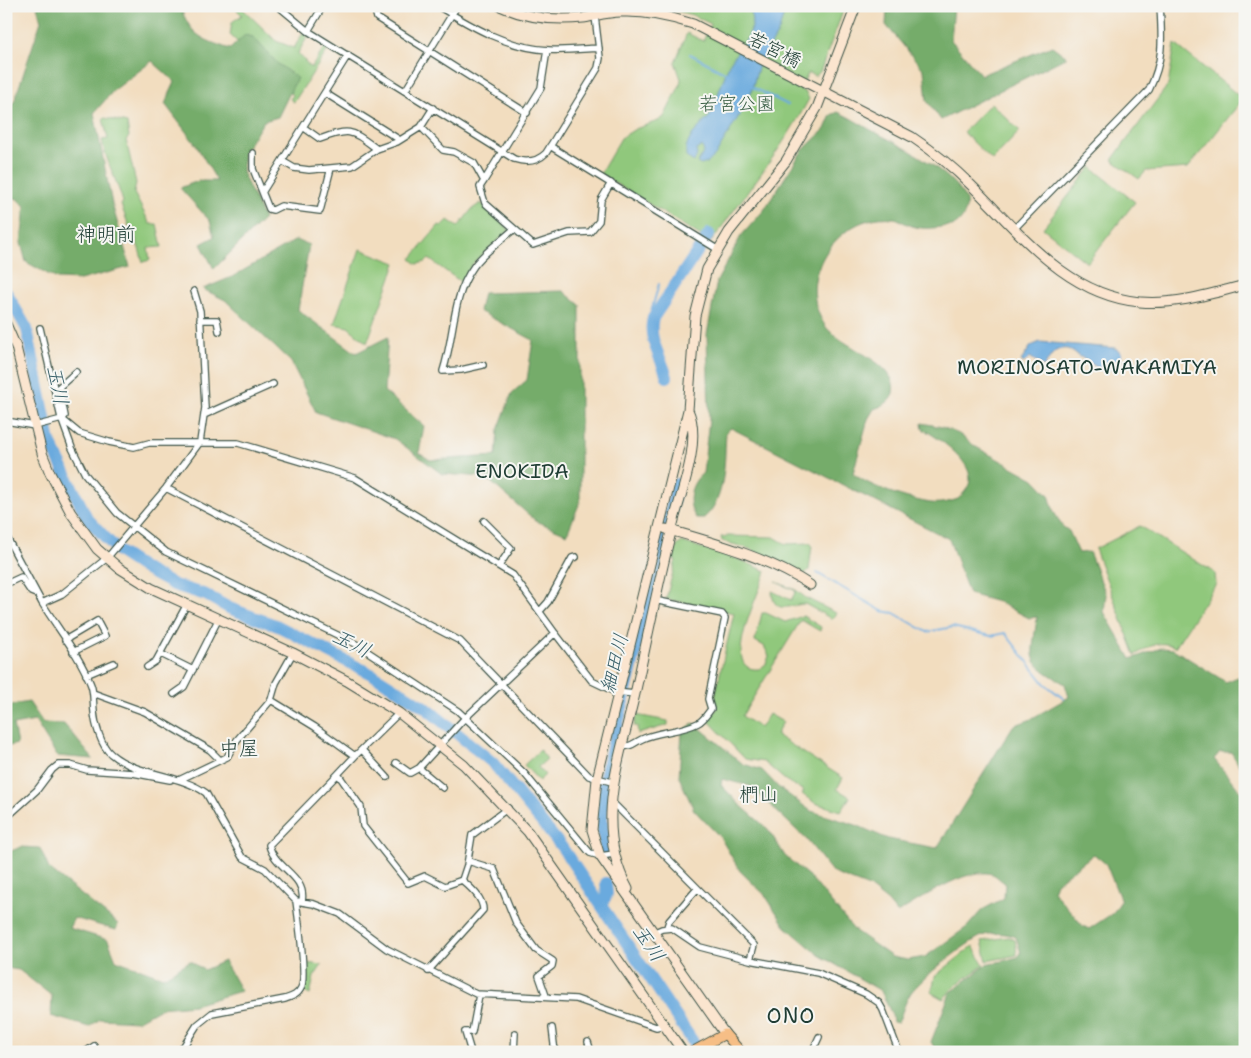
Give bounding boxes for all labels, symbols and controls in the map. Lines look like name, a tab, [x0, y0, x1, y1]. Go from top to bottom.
street label: 若宮橋	[744, 25, 806, 74]
park label: 若宮公園	[699, 91, 775, 116]
district label: 神明前	[76, 221, 136, 247]
district label: MORINOSATO-WAKAMIYA	[957, 354, 1217, 380]
water label: 玉川	[41, 363, 75, 407]
district label: ENOKIDA	[475, 458, 569, 484]
water label: 玉川	[328, 622, 376, 664]
water label: 細田川	[594, 631, 634, 695]
district label: 中屋	[219, 735, 259, 761]
district label: 椚山	[739, 781, 779, 807]
water label: 玉川	[627, 919, 671, 967]
district label: ONO	[767, 1002, 815, 1030]

